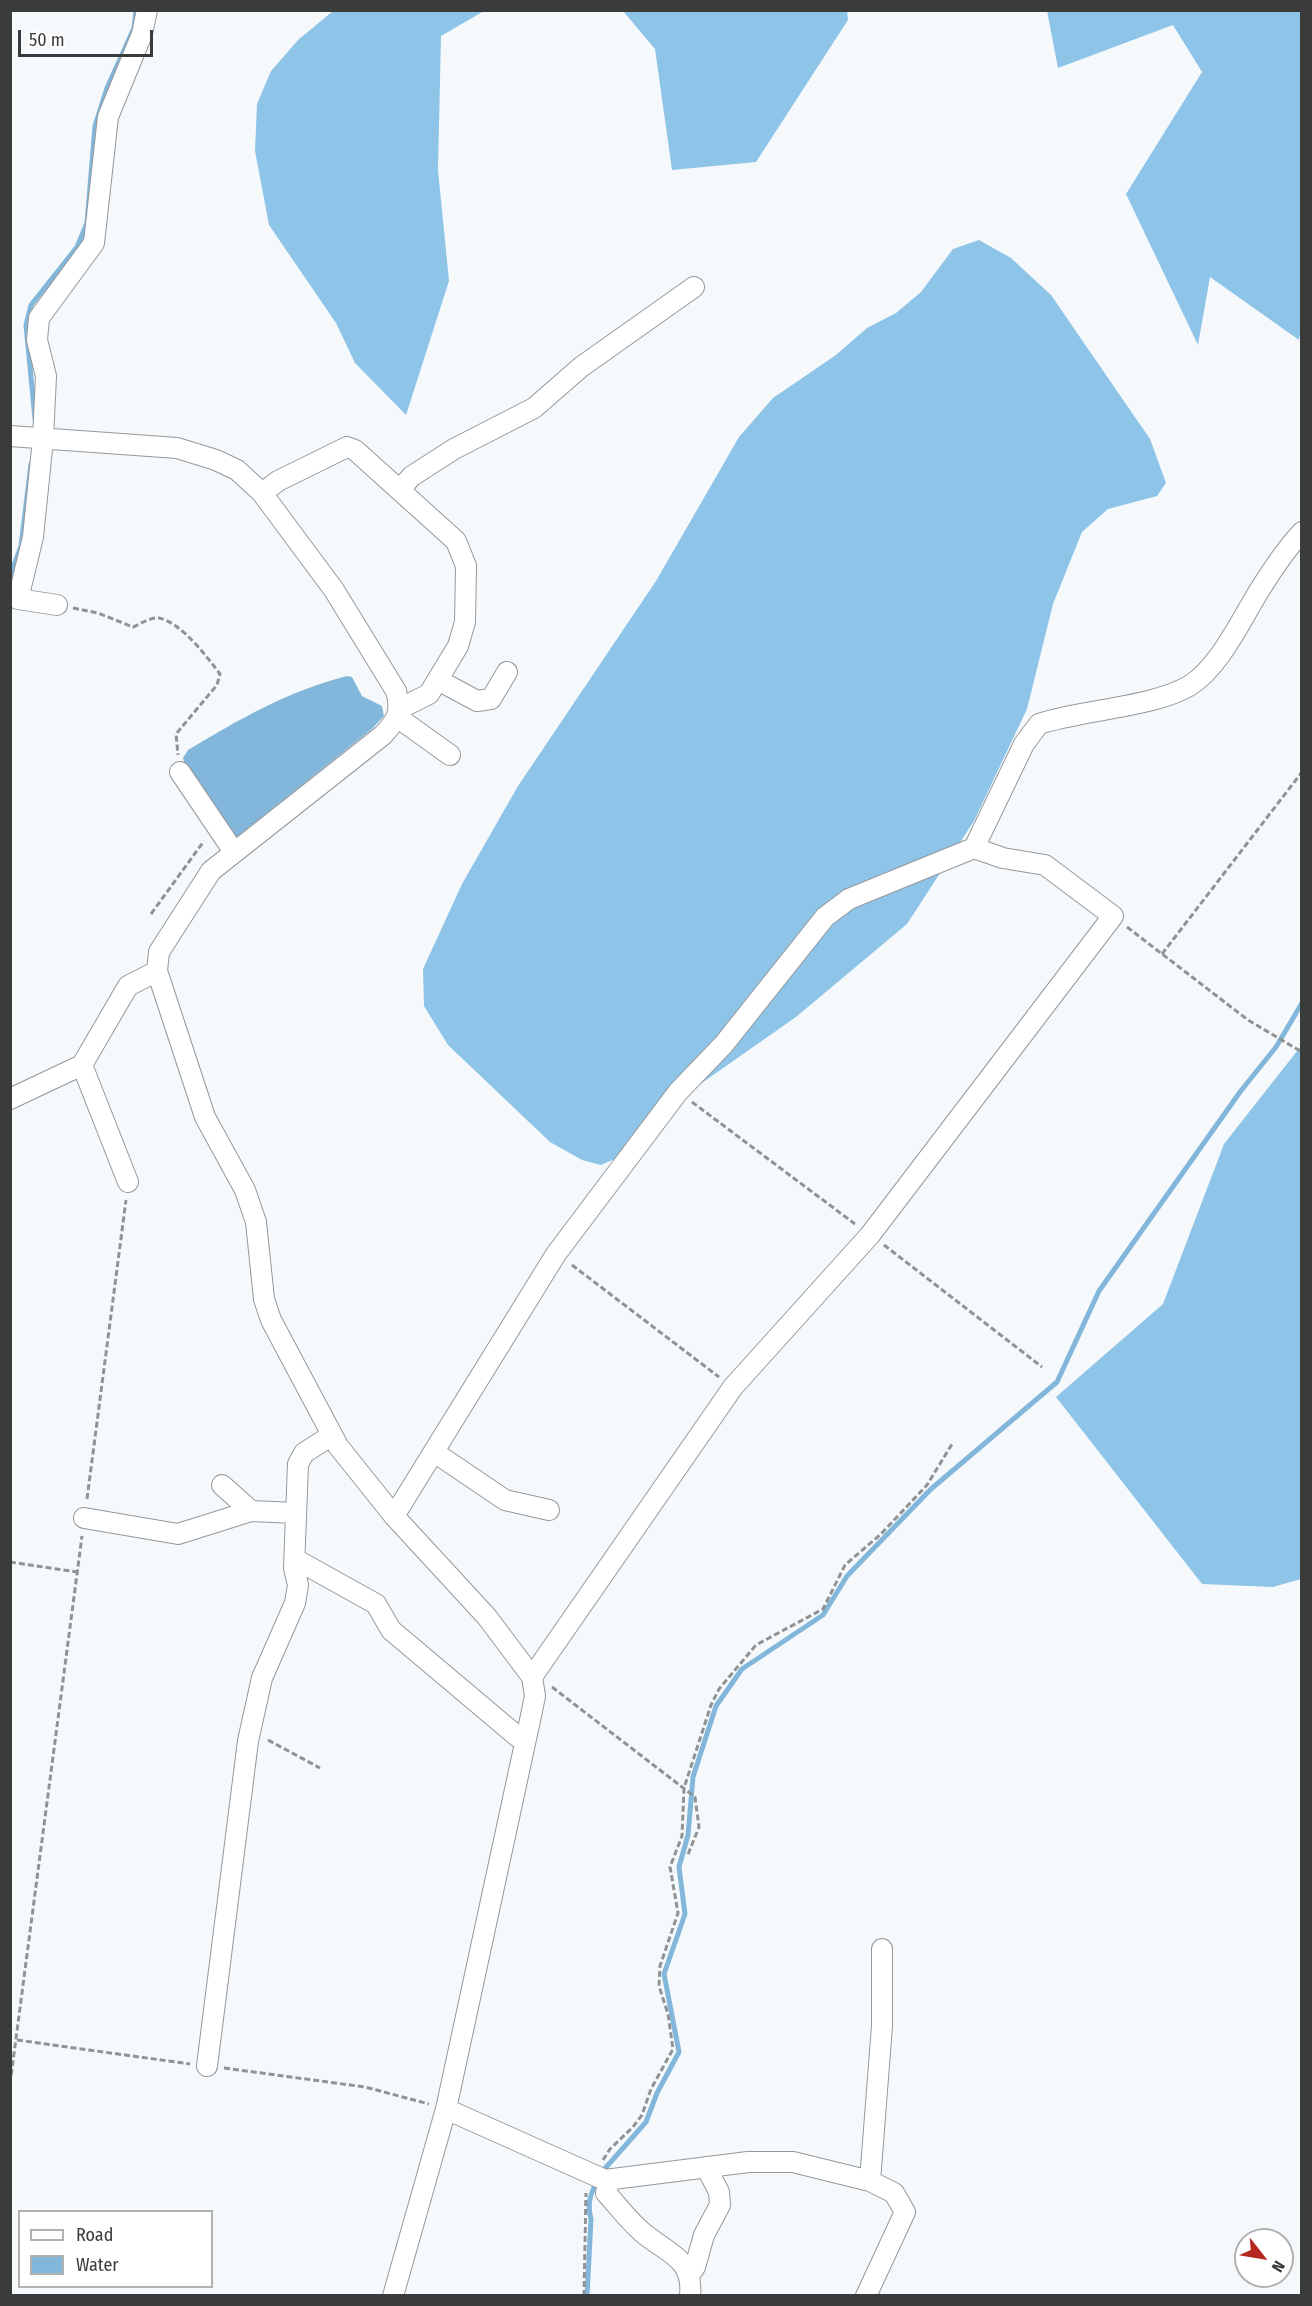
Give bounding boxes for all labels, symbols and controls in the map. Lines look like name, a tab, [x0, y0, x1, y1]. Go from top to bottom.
scale bar	[21, 18, 156, 56]
text: 50 m	[29, 29, 65, 51]
legend	[18, 2210, 213, 2288]
text: Road	[76, 2224, 113, 2246]
north arrow	[1234, 2228, 1294, 2288]
text: Water	[76, 2254, 119, 2276]
text: N	[1268, 2257, 1289, 2276]

